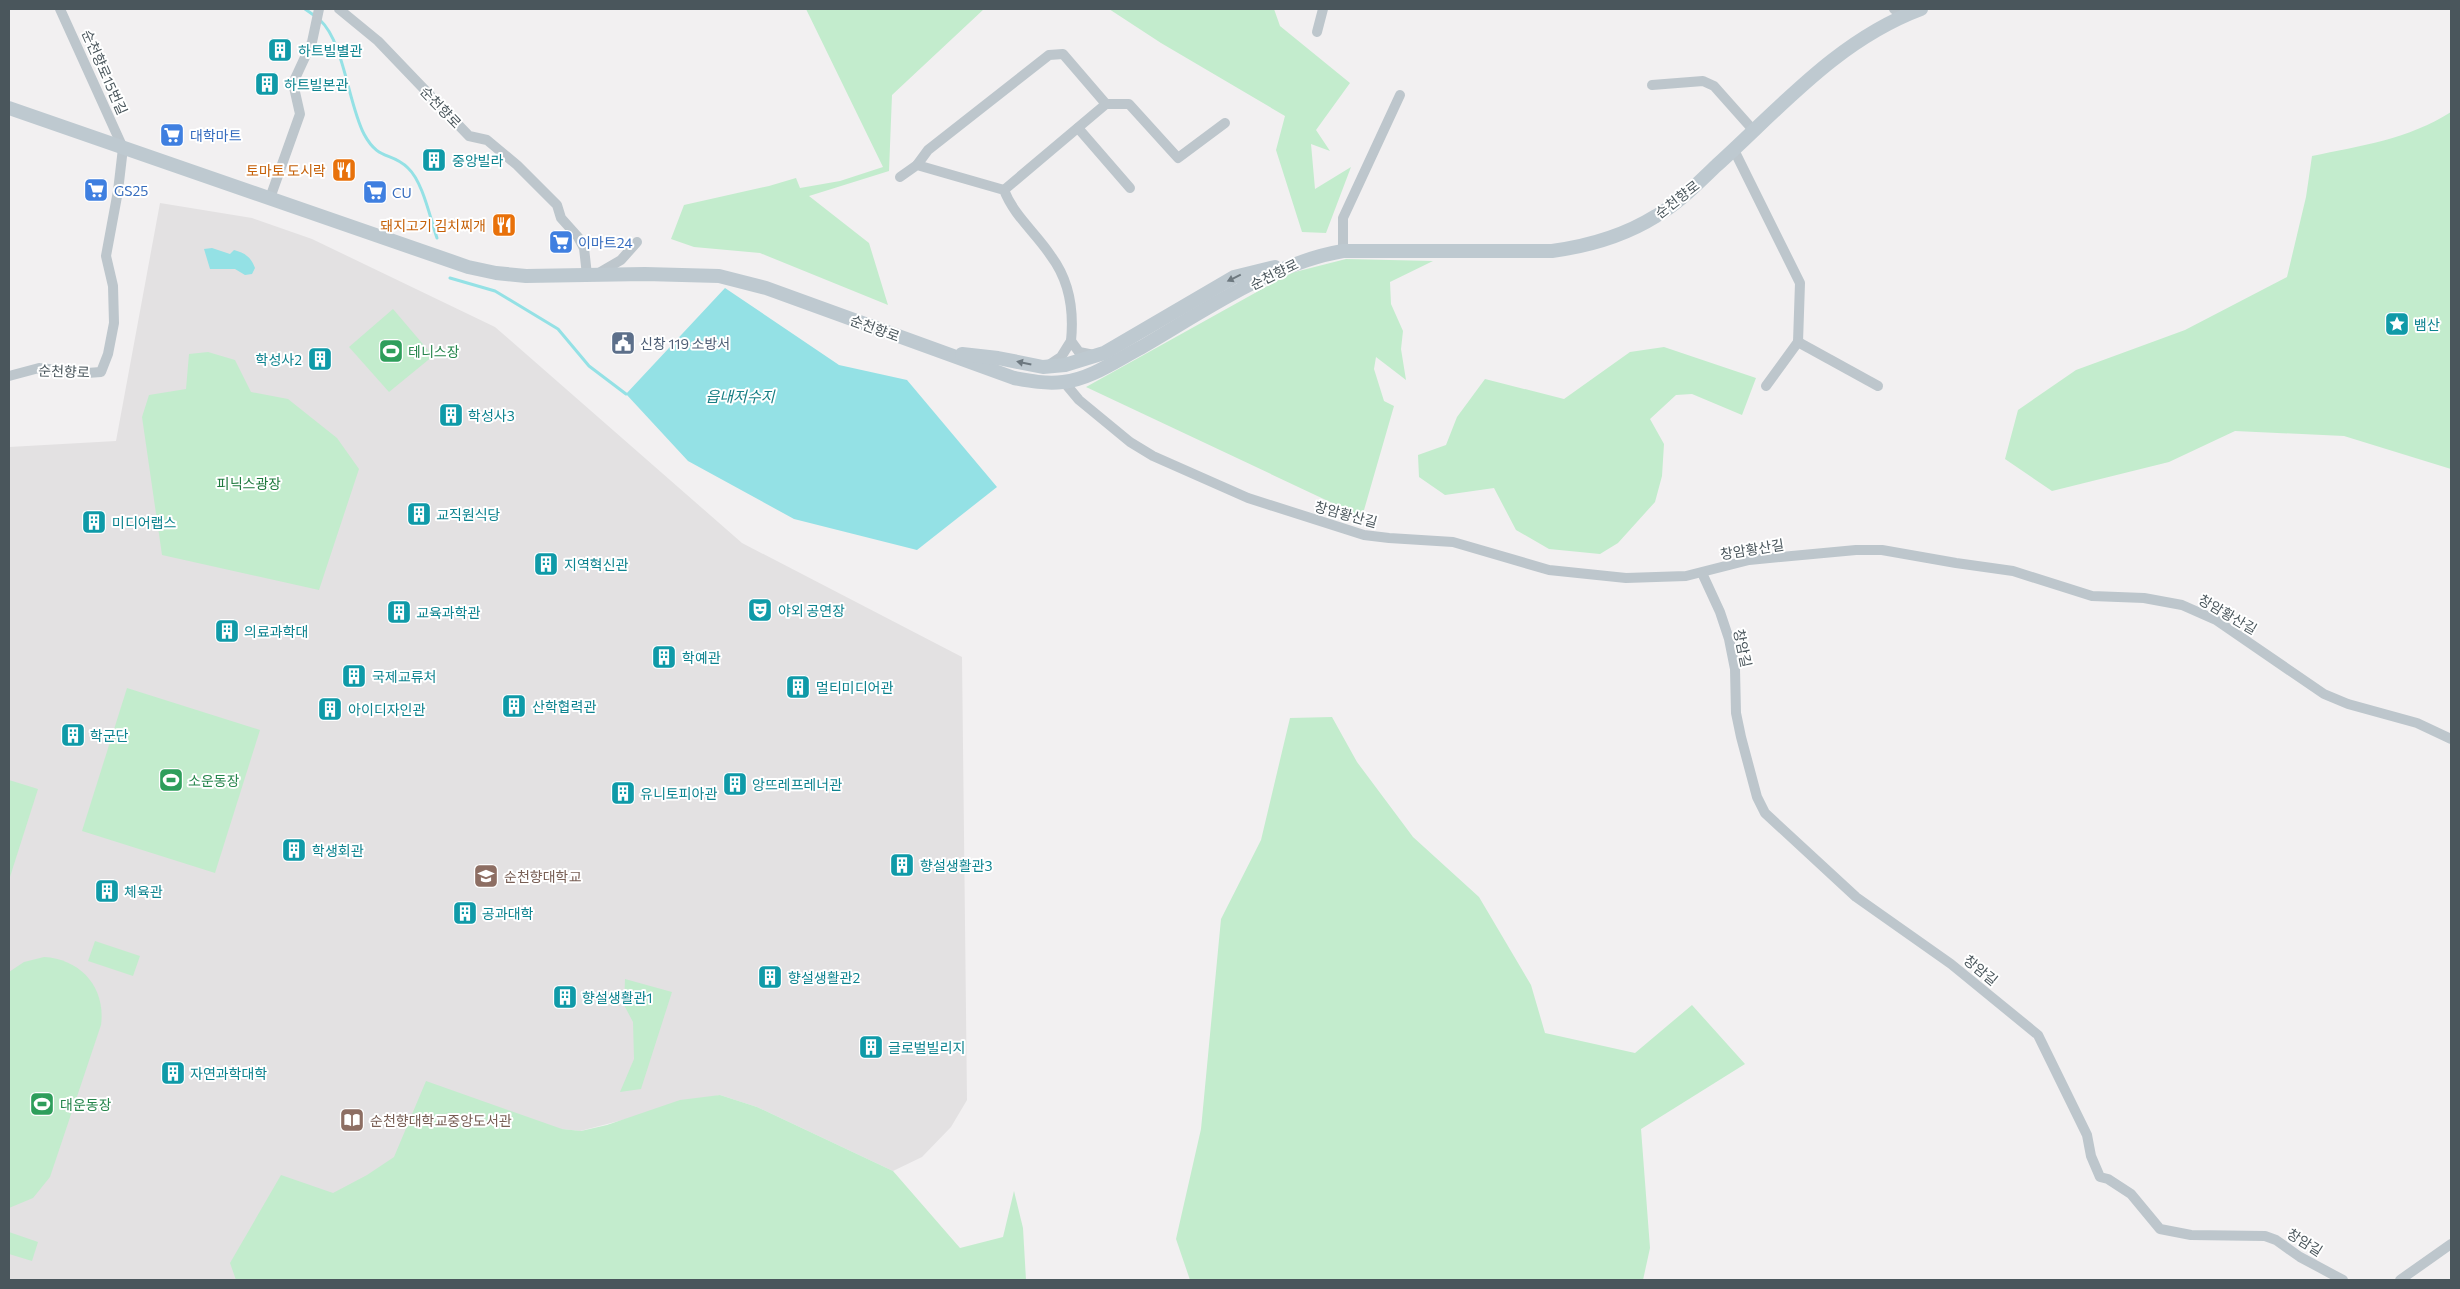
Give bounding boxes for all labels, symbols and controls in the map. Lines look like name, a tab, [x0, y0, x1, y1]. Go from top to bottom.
street label: 순천향로15번길	[79, 27, 131, 117]
building icon: 하트빌별관	[267, 37, 293, 63]
place label: 하트빌별관	[298, 42, 363, 59]
building icon: 하트빌본관	[254, 71, 280, 97]
place label: 하트빌본관	[284, 76, 349, 93]
street label: 순천향로	[417, 83, 465, 132]
supermarket icon: 대학마트	[159, 122, 185, 148]
place label: 대학마트	[190, 127, 242, 144]
building icon: 중앙빌라	[421, 147, 447, 173]
place label: 중앙빌라	[452, 152, 504, 169]
restaurant icon: 토마토 도시락	[331, 157, 357, 183]
place label: 토마토 도시락	[246, 162, 326, 179]
street label: 순천향로	[1651, 176, 1703, 222]
supermarket icon: GS25	[83, 177, 109, 203]
supermarket icon: CU	[362, 179, 388, 205]
place label: GS25	[114, 182, 148, 199]
place label: CU	[392, 184, 412, 201]
restaurant icon: 돼지고기 김치찌개	[491, 212, 517, 238]
place label: 돼지고기 김치찌개	[380, 217, 486, 234]
supermarket icon: 이마트24	[548, 229, 574, 255]
place label: 이마트24	[578, 234, 633, 251]
street label: 순천향로	[1247, 255, 1301, 293]
one-way arrow	[1227, 274, 1241, 282]
street label: 순천향로	[848, 311, 902, 345]
place icon: 뱀산	[2384, 311, 2410, 337]
place label: 뱀산	[2414, 316, 2440, 333]
public building icon: 신창 119 소방서	[610, 330, 636, 356]
place label: 신창 119 소방서	[640, 335, 730, 352]
sports icon: 테니스장	[378, 338, 404, 364]
place label: 테니스장	[408, 343, 460, 360]
building icon: 학성사2	[307, 346, 333, 372]
place label: 학성사2	[256, 351, 302, 368]
one-way arrow	[1015, 359, 1031, 367]
street label: 순천향로	[38, 362, 90, 380]
water label: 읍내저수지	[705, 387, 776, 405]
building icon: 학성사3	[438, 402, 464, 428]
place label: 학성사3	[468, 407, 515, 424]
park label: 피닉스광장	[217, 475, 281, 492]
street label: 창암황산길	[1313, 497, 1379, 531]
building icon: 교직원식당	[406, 501, 432, 527]
place label: 교직원식당	[436, 506, 501, 523]
building icon: 미디어랩스	[81, 509, 107, 535]
place label: 미디어랩스	[112, 514, 177, 531]
street label: 창암황산길	[1719, 536, 1785, 562]
building icon: 지역혁신관	[533, 551, 559, 577]
place label: 지역혁신관	[564, 556, 629, 573]
street label: 창암황산길	[2196, 591, 2260, 637]
theatre icon: 야외 공연장	[747, 597, 773, 623]
building icon: 교육과학관	[386, 599, 412, 625]
place label: 야외 공연장	[778, 602, 845, 619]
place label: 교육과학관	[416, 604, 481, 621]
building icon: 의료과학대	[214, 618, 240, 644]
place label: 의료과학대	[244, 623, 308, 640]
street label: 창암길	[1731, 627, 1755, 669]
building icon: 학예관	[651, 644, 677, 670]
place label: 학예관	[682, 649, 721, 666]
building icon: 국제교류처	[341, 663, 367, 689]
place label: 국제교류처	[372, 668, 436, 685]
building icon: 멀티미디어관	[785, 674, 811, 700]
place label: 멀티미디어관	[816, 679, 893, 696]
building icon: 산학협력관	[501, 693, 527, 719]
building icon: 아이디자인관	[317, 696, 343, 722]
place label: 산학협력관	[532, 698, 597, 715]
place label: 아이디자인관	[348, 701, 425, 718]
building icon: 학군단	[60, 722, 86, 748]
place label: 학군단	[90, 727, 129, 744]
sports icon: 소운동장	[158, 767, 184, 793]
building icon: 앙뜨레프레너관	[722, 771, 748, 797]
place label: 소운동장	[188, 772, 240, 789]
place label: 앙뜨레프레너관	[752, 776, 842, 793]
building icon: 유니토피아관	[610, 780, 636, 806]
place label: 유니토피아관	[640, 785, 717, 802]
building icon: 학생회관	[281, 837, 307, 863]
place label: 학생회관	[312, 842, 364, 859]
building icon: 향설생활관3	[889, 852, 915, 878]
place label: 향설생활관3	[920, 857, 992, 874]
school or university icon: 순천향대학교	[473, 863, 499, 889]
place label: 순천향대학교	[504, 868, 581, 885]
building icon: 체육관	[94, 878, 120, 904]
place label: 체육관	[124, 883, 163, 900]
building icon: 공과대학	[452, 900, 478, 926]
place label: 공과대학	[482, 905, 534, 922]
street label: 창암길	[1961, 951, 2001, 989]
building icon: 향설생활관2	[757, 964, 783, 990]
place label: 향설생활관2	[788, 969, 860, 986]
building icon: 향설생활관1	[552, 984, 578, 1010]
place label: 향설생활관1	[582, 989, 652, 1006]
building icon: 글로벌빌리지	[858, 1034, 884, 1060]
place label: 글로벌빌리지	[888, 1039, 965, 1056]
building icon: 자연과학대학	[160, 1060, 186, 1086]
place label: 자연과학대학	[190, 1065, 267, 1082]
sports icon: 대운동장	[29, 1091, 55, 1117]
place label: 대운동장	[60, 1096, 112, 1113]
library icon: 순천향대학교중앙도서관	[339, 1107, 365, 1133]
place label: 순천향대학교중앙도서관	[370, 1112, 512, 1129]
street label: 창암길	[2284, 1225, 2326, 1259]

